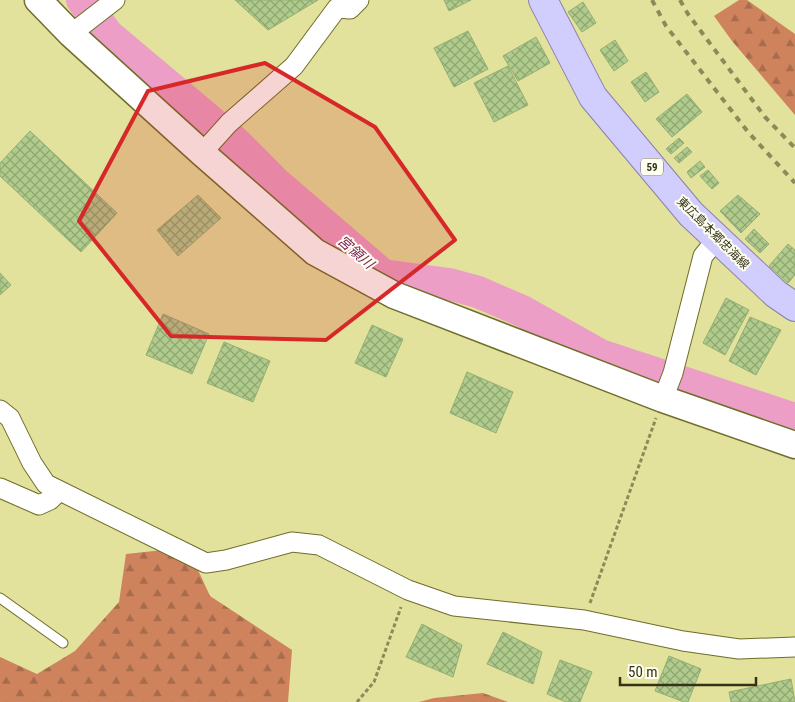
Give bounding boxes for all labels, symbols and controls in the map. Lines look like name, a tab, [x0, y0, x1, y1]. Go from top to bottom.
road number: 59	[641, 158, 663, 176]
street label: 東広島本郷忠海線	[674, 194, 752, 272]
water label: 宮領川	[335, 232, 379, 273]
scale bar	[620, 654, 756, 686]
text: 50 m	[628, 663, 658, 681]

